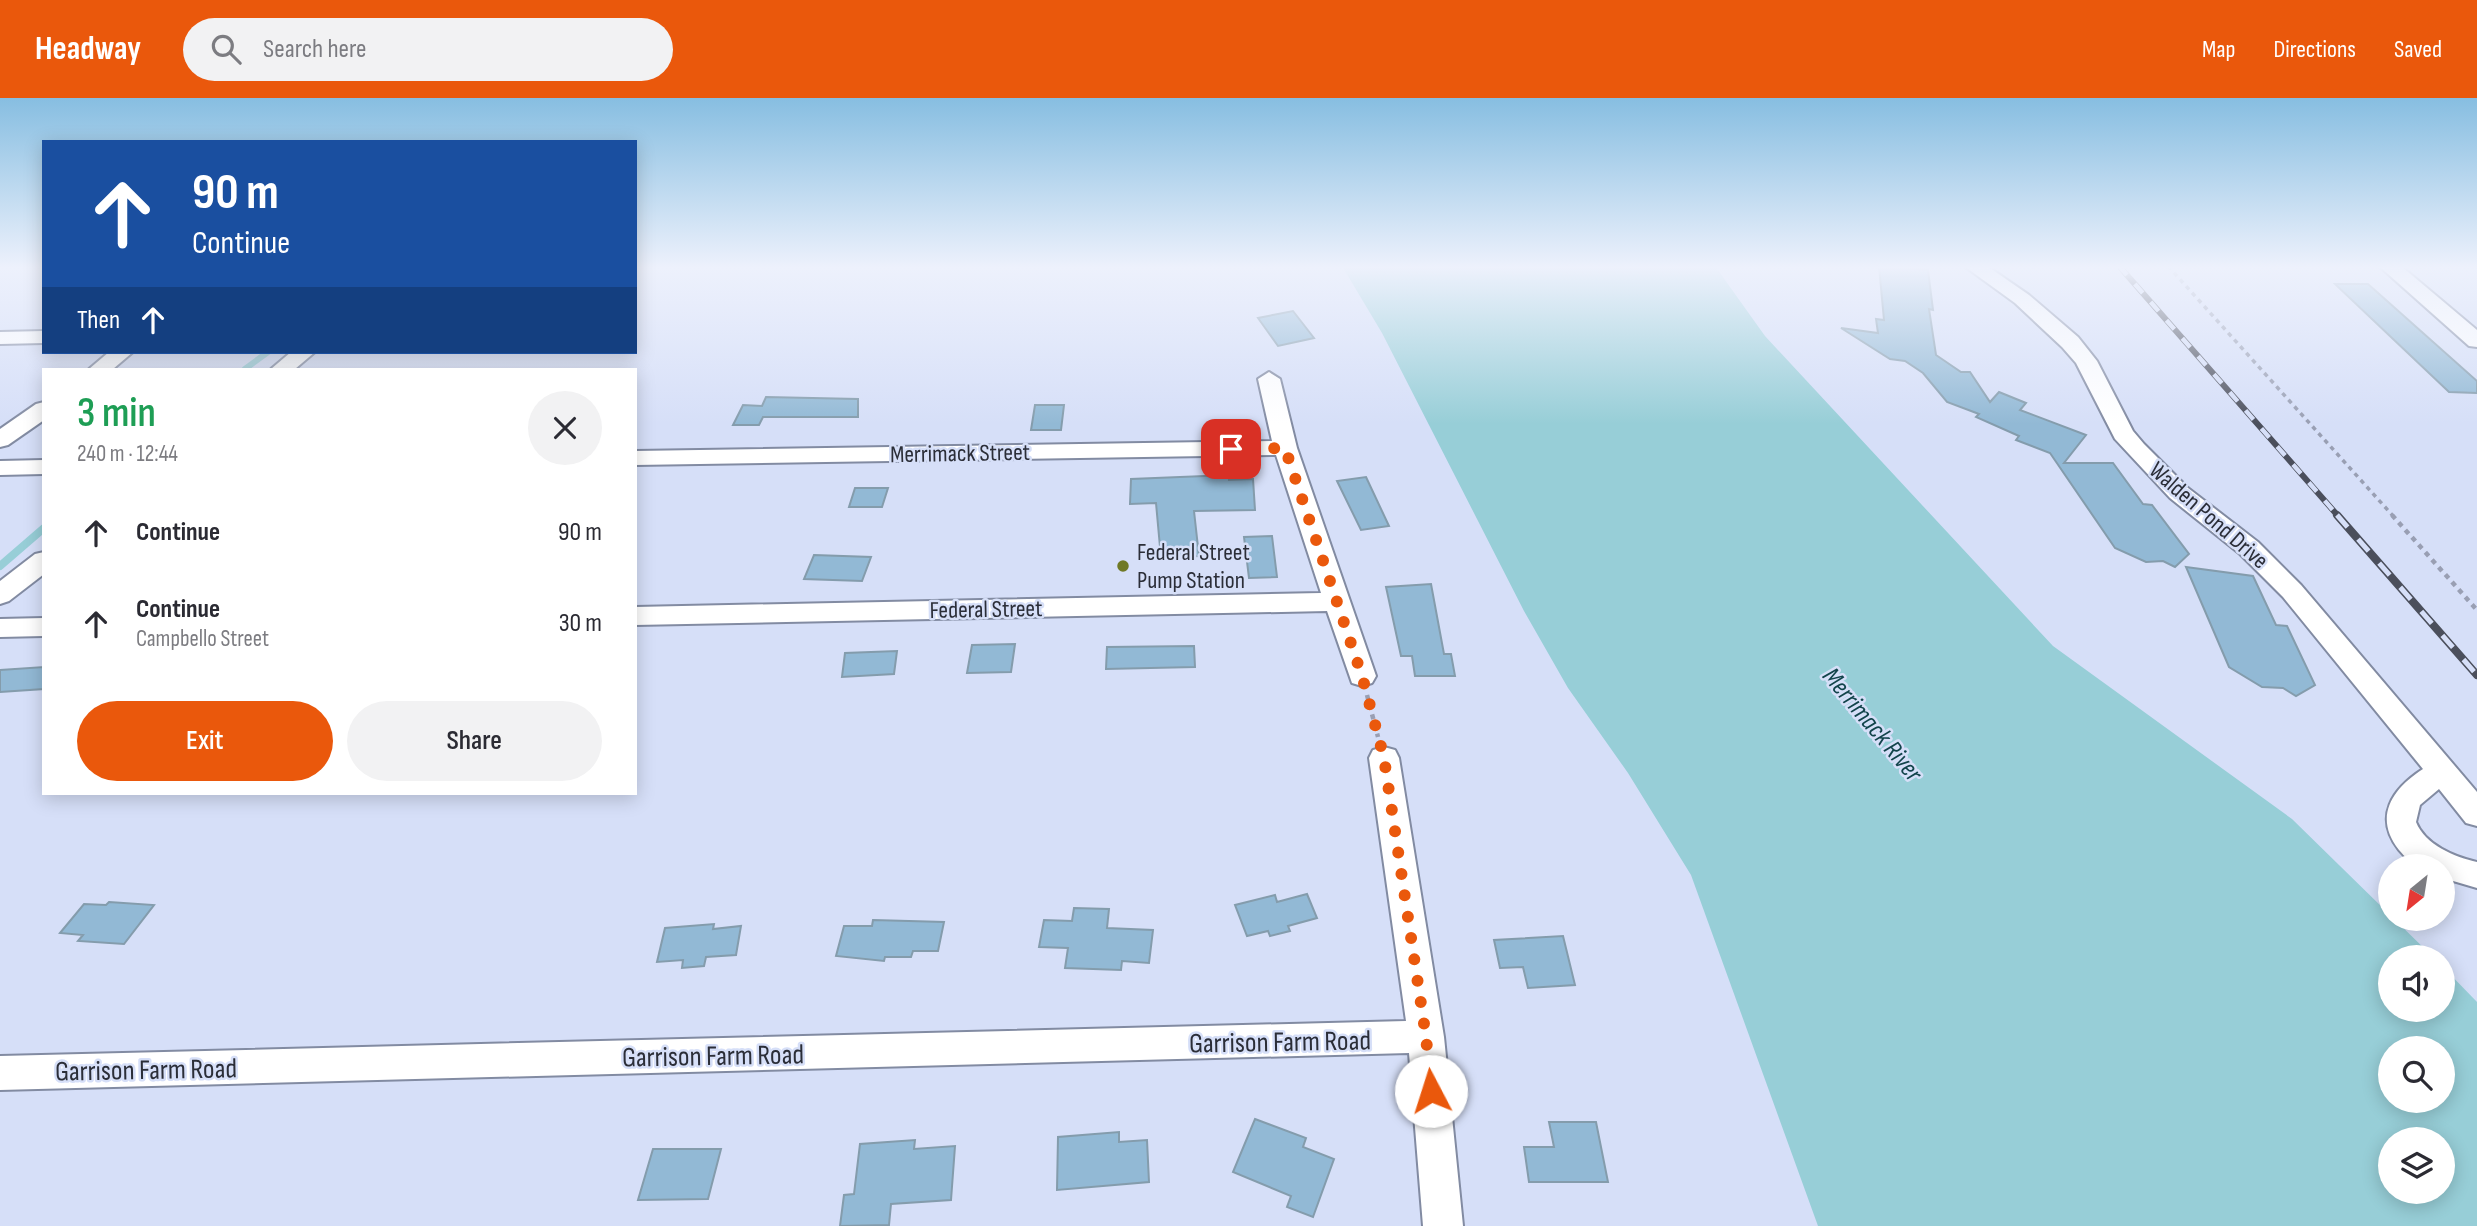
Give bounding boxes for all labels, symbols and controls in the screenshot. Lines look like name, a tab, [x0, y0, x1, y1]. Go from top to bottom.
search box	[183, 18, 673, 81]
text: Headway	[35, 29, 141, 69]
icon: search	[207, 30, 245, 68]
text: Search here	[263, 34, 366, 65]
text: Map	[2202, 35, 2235, 64]
text: Directions	[2273, 35, 2356, 64]
text: Saved	[2394, 35, 2442, 64]
text: 90 m	[192, 164, 279, 223]
icon: ahead	[77, 168, 168, 259]
text: Continue	[192, 224, 290, 263]
icon: ahead	[134, 301, 172, 339]
text: Then	[77, 305, 120, 336]
text: 3 min	[77, 388, 156, 439]
button: close	[528, 391, 602, 465]
pin	[1201, 419, 1261, 479]
icon: arrive	[1212, 430, 1250, 468]
street label: Merrimack Street	[890, 438, 1030, 469]
text: 240 m · 12:44	[77, 440, 178, 468]
street label: Walden Pond Drive	[2143, 456, 2274, 575]
icon: ahead	[77, 514, 115, 552]
text: Continue	[136, 517, 220, 548]
text: 90 m	[558, 517, 602, 548]
place label: Federal Street Pump Station	[1137, 538, 1250, 595]
marker: Federal Street Pump Station	[1115, 558, 1131, 574]
text: Continue	[136, 594, 220, 625]
street label: Federal Street	[929, 594, 1043, 625]
icon: ahead	[77, 605, 115, 643]
text: 30 m	[559, 608, 602, 639]
text: Campbello Street	[136, 625, 269, 653]
water label: Merrimack River	[1815, 662, 1929, 789]
button: Exit	[77, 701, 333, 781]
button: Share	[347, 701, 602, 781]
north arrow	[2378, 854, 2455, 931]
map controls	[2378, 854, 2455, 1204]
button: sound	[2378, 945, 2455, 1022]
street label: Garrison Farm Road	[1189, 1024, 1371, 1061]
button: search	[2378, 1036, 2455, 1113]
street label: Garrison Farm Road	[622, 1038, 804, 1075]
street label: Garrison Farm Road	[55, 1052, 237, 1089]
position arrow	[1394, 1054, 1468, 1128]
button: layers	[2378, 1127, 2455, 1204]

